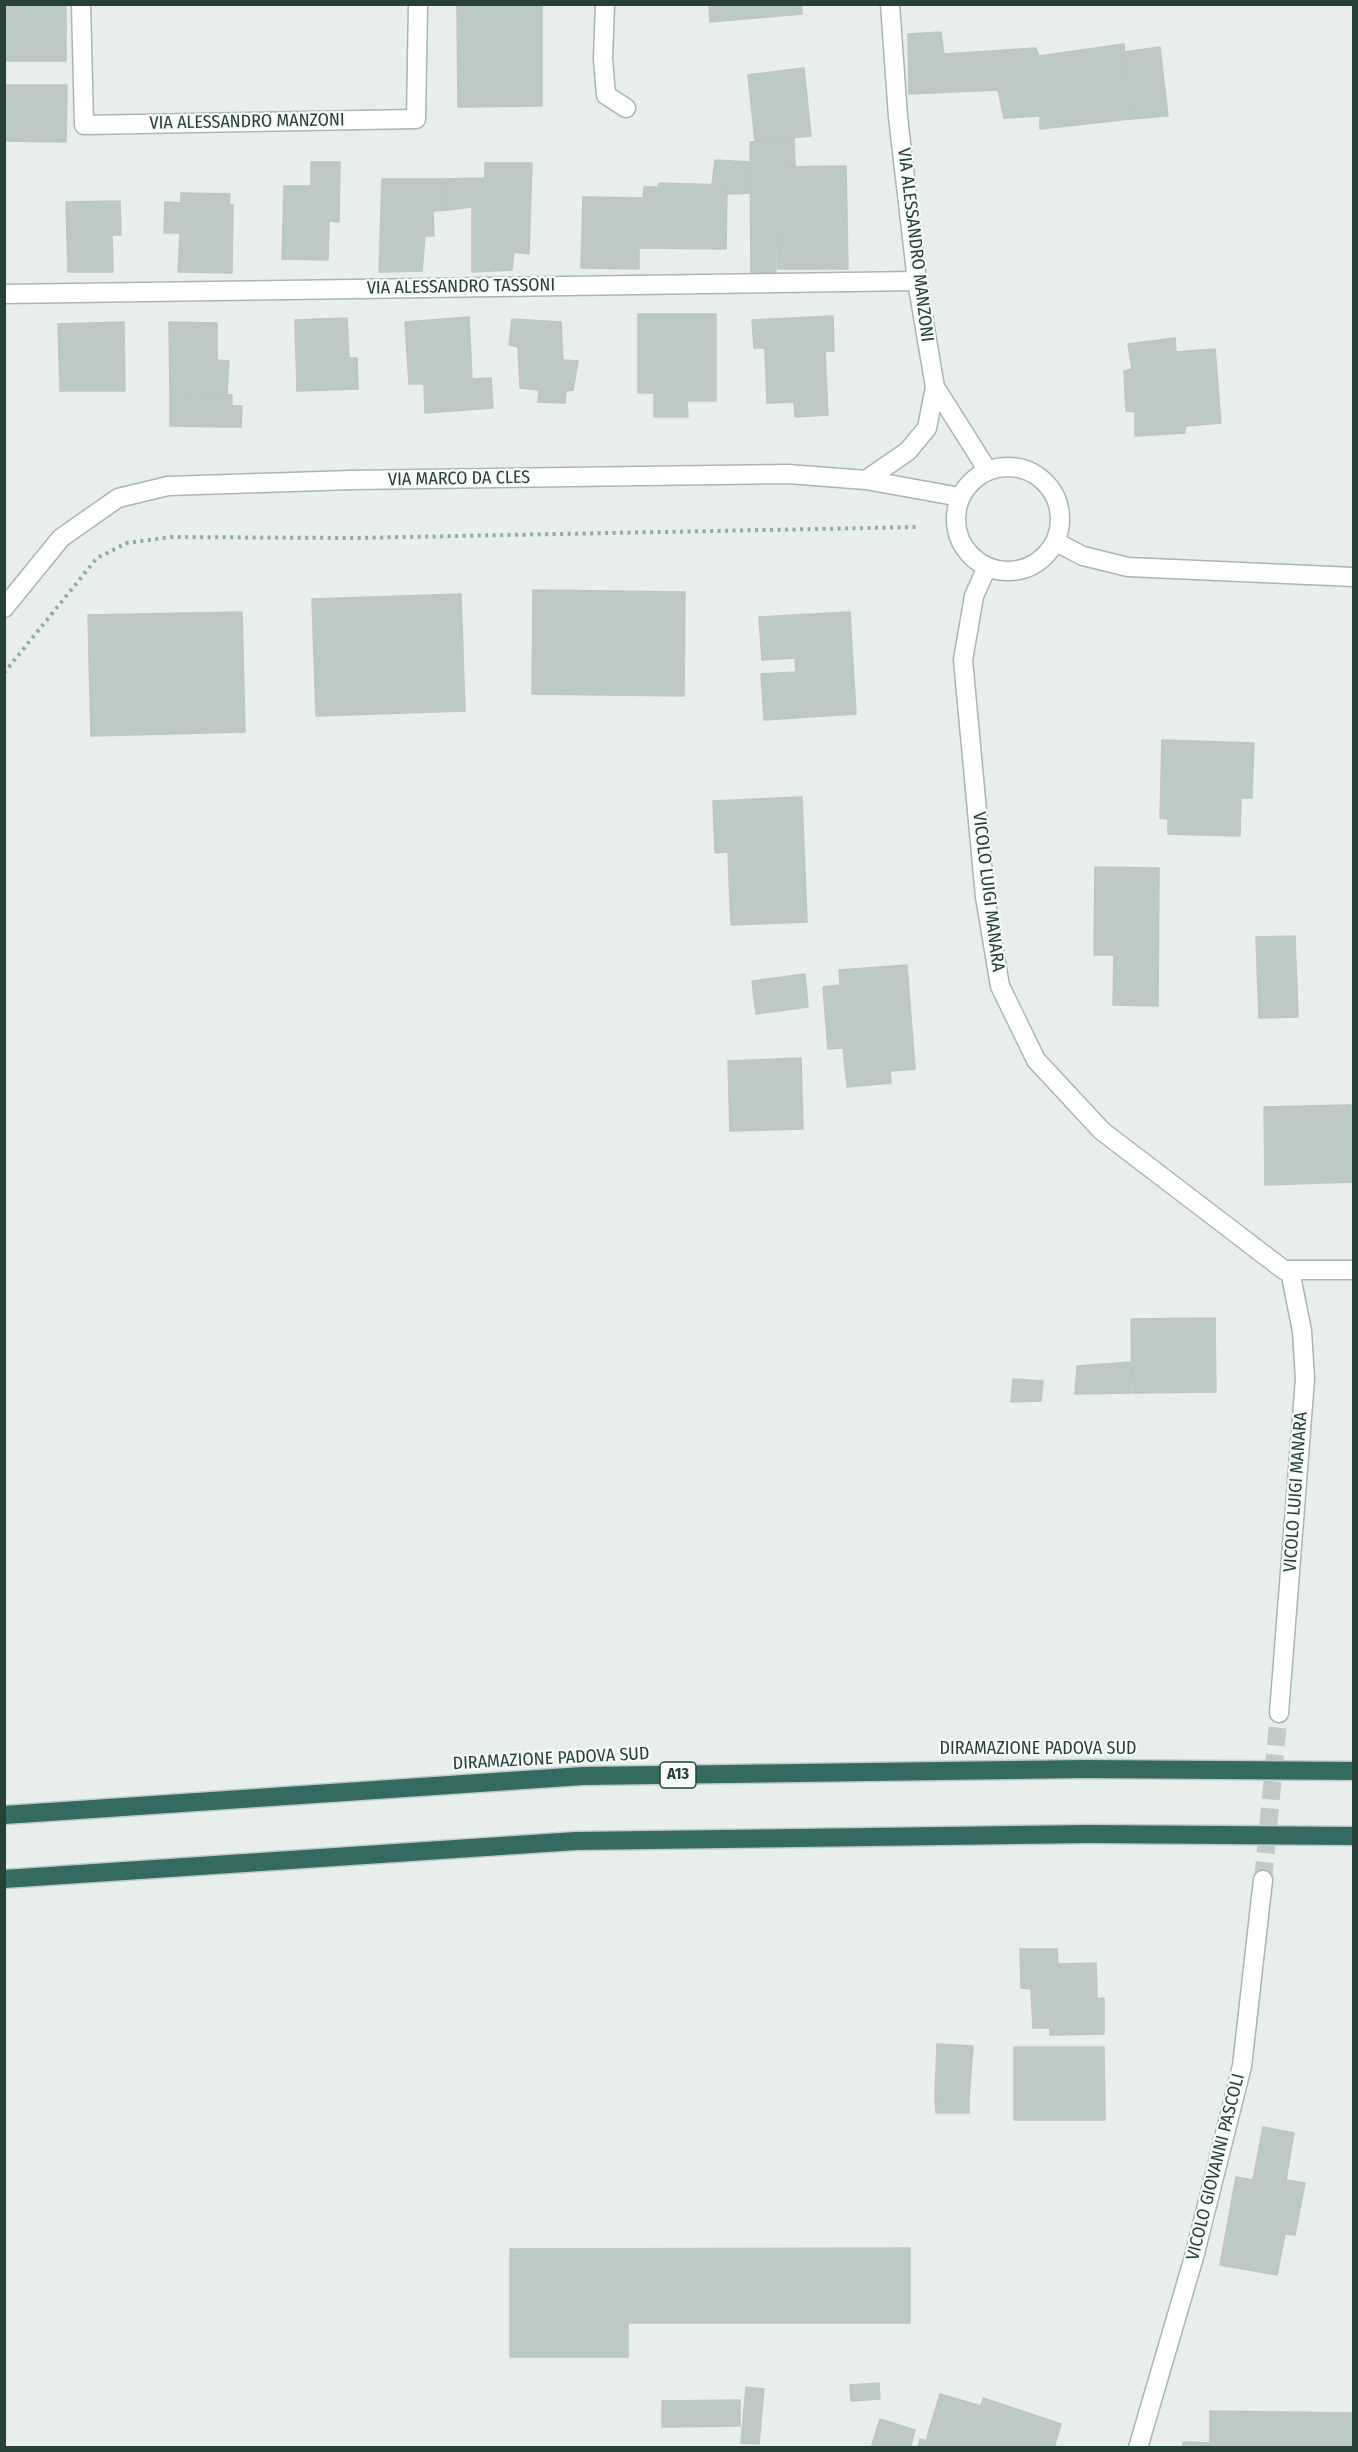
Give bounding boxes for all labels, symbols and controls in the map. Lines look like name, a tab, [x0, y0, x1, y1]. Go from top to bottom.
street label: VIA ALESSANDRO MANZONI	[149, 109, 345, 135]
street label: VIA ALESSANDRO MANZONI	[892, 147, 938, 343]
street label: VIA ALESSANDRO TASSONI	[367, 275, 555, 299]
street label: VIA MARCO DA CLES	[388, 467, 530, 491]
street label: VICOLO LUIGI MANARA	[967, 811, 1009, 973]
street label: VICOLO LUIGI MANARA	[1280, 1411, 1312, 1573]
street label: DIRAMAZIONE PADOVA SUD	[940, 1738, 1136, 1760]
street label: DIRAMAZIONE PADOVA SUD	[452, 1743, 650, 1775]
road number: A13	[660, 1762, 696, 1788]
street label: VICOLO GIOVANNI PASCOLI	[1182, 2071, 1250, 2263]

